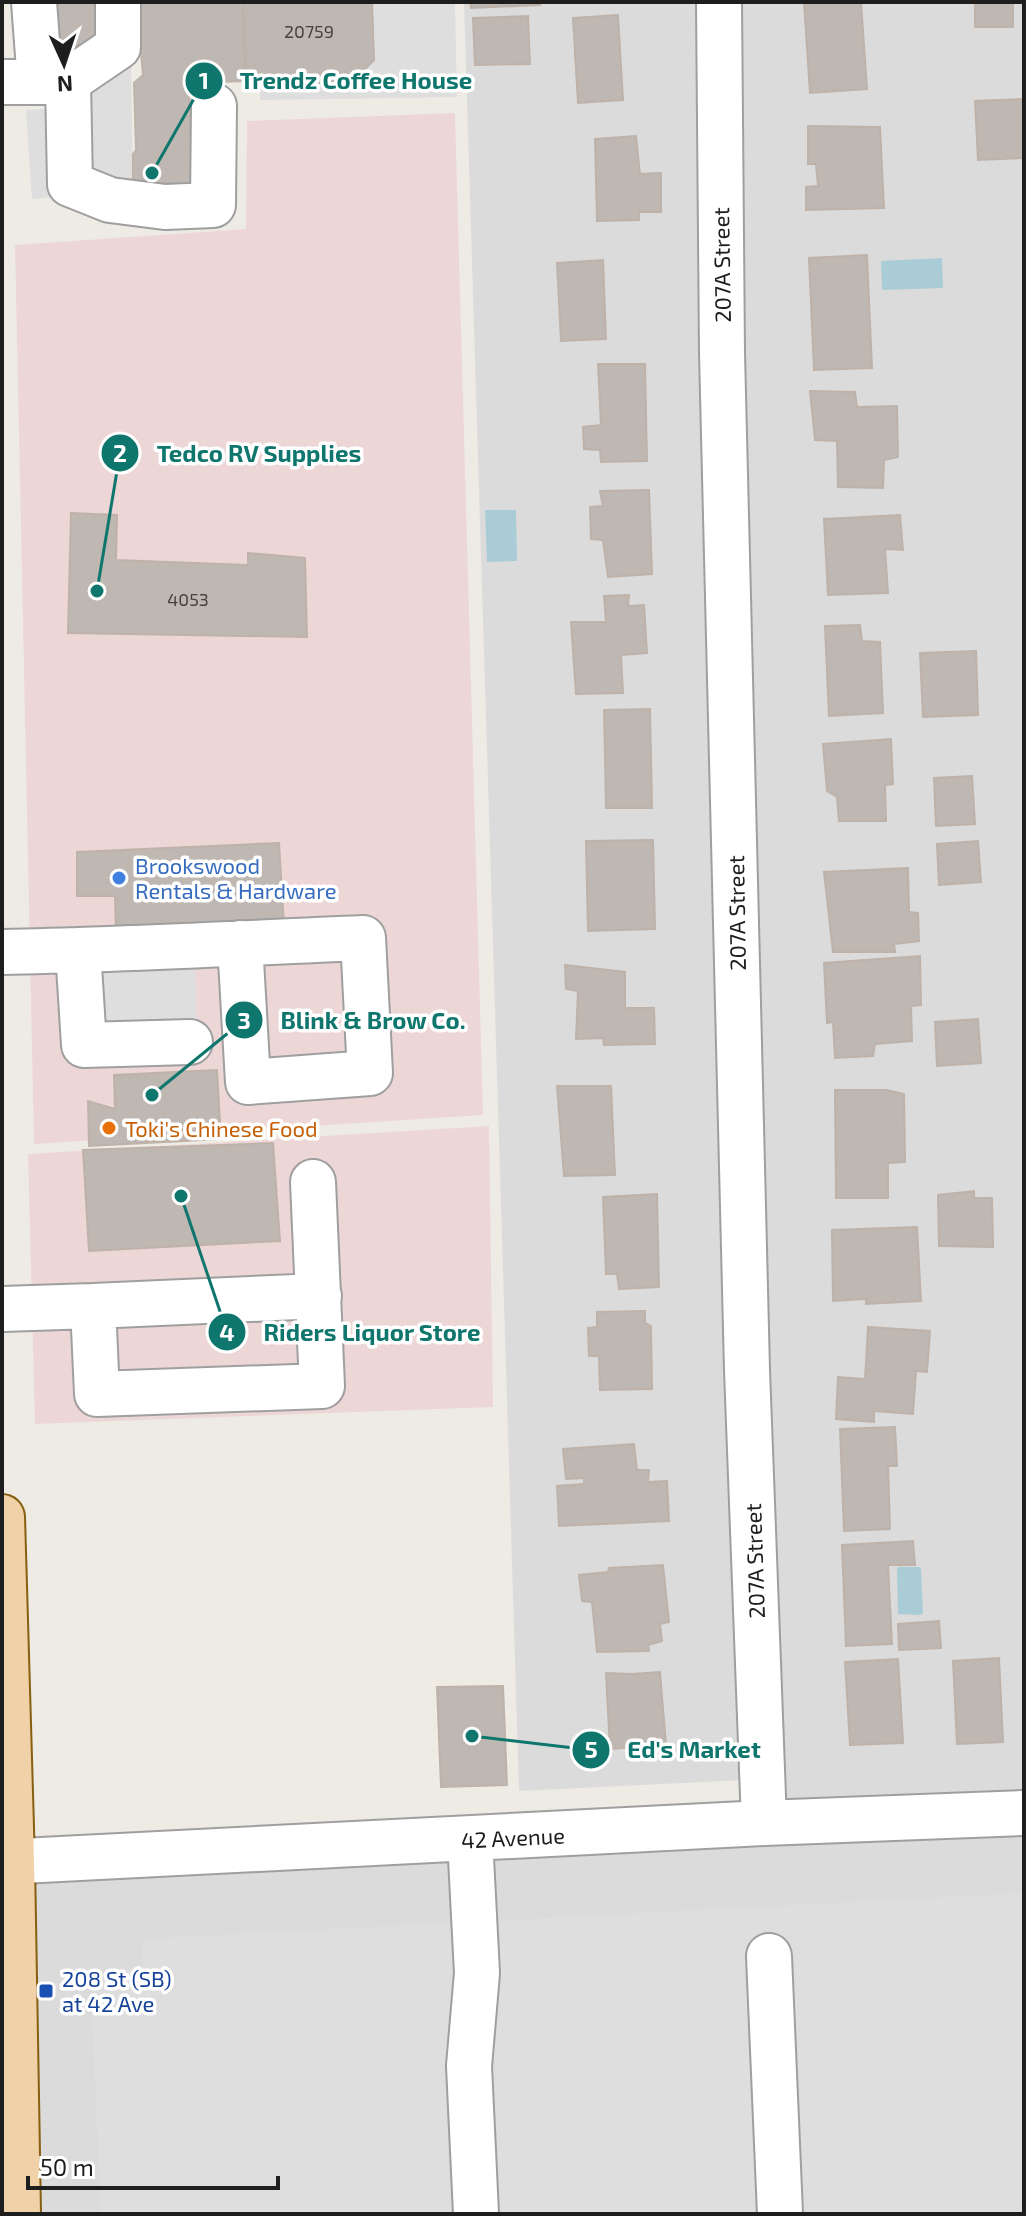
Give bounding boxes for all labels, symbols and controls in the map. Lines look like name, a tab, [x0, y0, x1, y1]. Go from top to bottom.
house number: 20759	[284, 20, 334, 42]
north arrow	[24, 24, 104, 104]
callout: Trendz Coffee House	[184, 57, 488, 105]
text: 1	[199, 65, 209, 94]
text: Trendz Coffee House	[240, 65, 472, 94]
text: N	[56, 72, 74, 98]
street label: 207A Street	[707, 207, 735, 323]
callout: Tedco RV Supplies	[100, 429, 377, 477]
text: 2	[113, 438, 127, 467]
text: Tedco RV Supplies	[157, 438, 361, 467]
house number: 4053	[167, 588, 209, 610]
place label: Brookswood Rentals & Hardware	[135, 852, 337, 903]
street label: 207A Street	[722, 855, 750, 971]
marker: Brookswood Rentals & Hardware	[110, 869, 128, 887]
callout: Blink & Brow Co.	[224, 996, 481, 1044]
text: 3	[237, 1005, 251, 1034]
text: Blink & Brow Co.	[280, 1005, 466, 1034]
place label: Toki's Chinese Food	[125, 1115, 318, 1141]
marker: Toki's Chinese Food	[100, 1119, 118, 1137]
callout: Riders Liquor Store	[207, 1308, 496, 1356]
text: 4	[219, 1317, 235, 1346]
text: Riders Liquor Store	[264, 1317, 480, 1346]
street label: 207A Street	[739, 1503, 769, 1619]
callout: Ed's Market	[571, 1726, 777, 1774]
text: 5	[584, 1734, 598, 1763]
text: Ed's Market	[627, 1734, 761, 1763]
street label: 42 Avenue	[460, 1821, 566, 1853]
place label: 208 St (SB) at 42 Ave	[62, 1965, 172, 2016]
marker: 208 St (SB) at 42 Ave	[37, 1982, 55, 2000]
scale bar	[28, 2140, 278, 2190]
text: 50 m	[40, 2152, 94, 2181]

